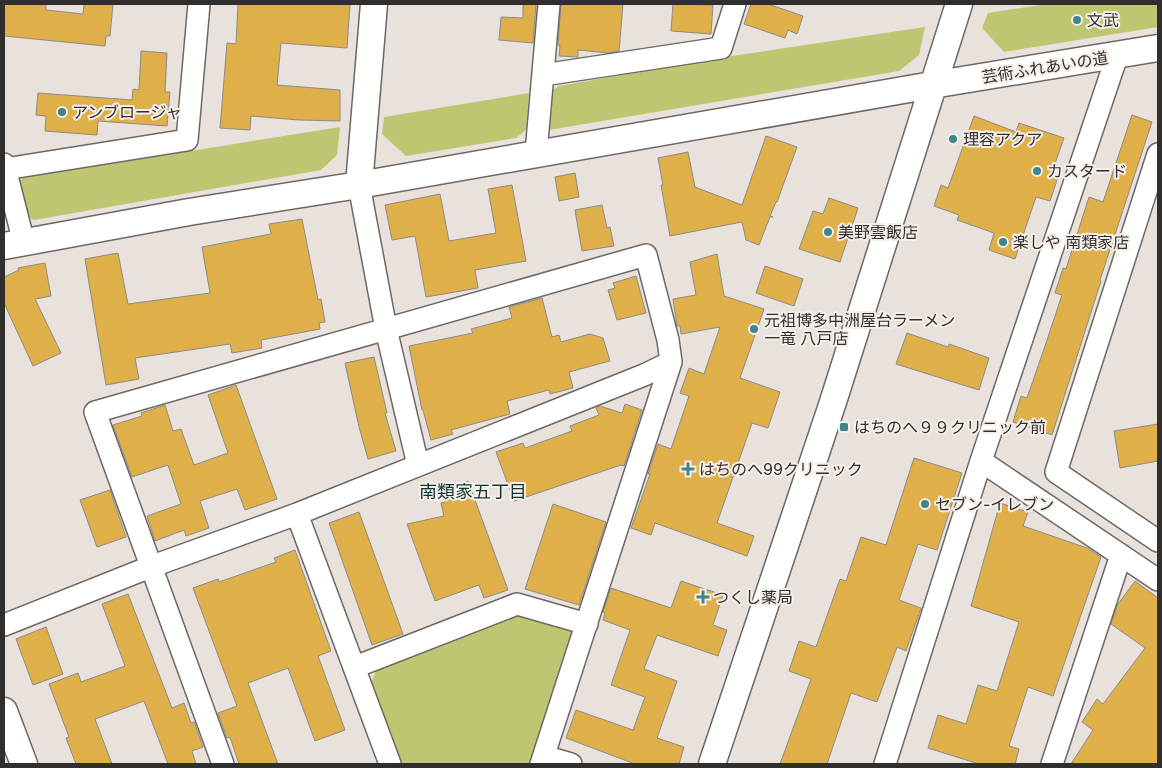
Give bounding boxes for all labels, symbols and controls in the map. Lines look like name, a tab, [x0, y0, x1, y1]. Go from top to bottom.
place label: 文武	[1087, 10, 1119, 30]
marker: 文武	[1071, 14, 1083, 26]
street label: 芸術ふれあいの道	[980, 47, 1110, 87]
place label: アンブロージャ	[72, 102, 182, 122]
marker: アンブロージャ	[56, 106, 68, 118]
place label: 理容アクア	[963, 129, 1042, 149]
marker: 理容アクア	[947, 133, 959, 145]
place label: カスタード	[1047, 161, 1127, 181]
marker: カスタード	[1031, 165, 1043, 177]
place label: 美野雲飯店	[838, 222, 918, 242]
marker: 美野雲飯店	[822, 226, 834, 238]
place label: 楽しや 南類家店	[1013, 232, 1129, 252]
marker: 楽しや 南類家店	[997, 236, 1009, 248]
place label: 元祖博多中洲屋台ラーメン 一竜 八戸店	[764, 310, 955, 348]
marker: 元祖博多中洲屋台ラーメン 一竜 八戸店	[748, 323, 760, 335]
place label: はちのへ９９クリニック前	[854, 417, 1046, 437]
marker: はちのへ９９クリニック前	[838, 421, 850, 433]
place label: はちのへ99クリニック	[699, 459, 863, 479]
marker: はちのへ99クリニック	[681, 462, 695, 476]
district label: 南類家五丁目	[419, 481, 527, 502]
place label: セブン-イレブン	[935, 494, 1054, 514]
marker: セブン-イレブン	[919, 498, 931, 510]
place label: つくし薬局	[713, 587, 793, 607]
marker: つくし薬局	[697, 591, 709, 603]

